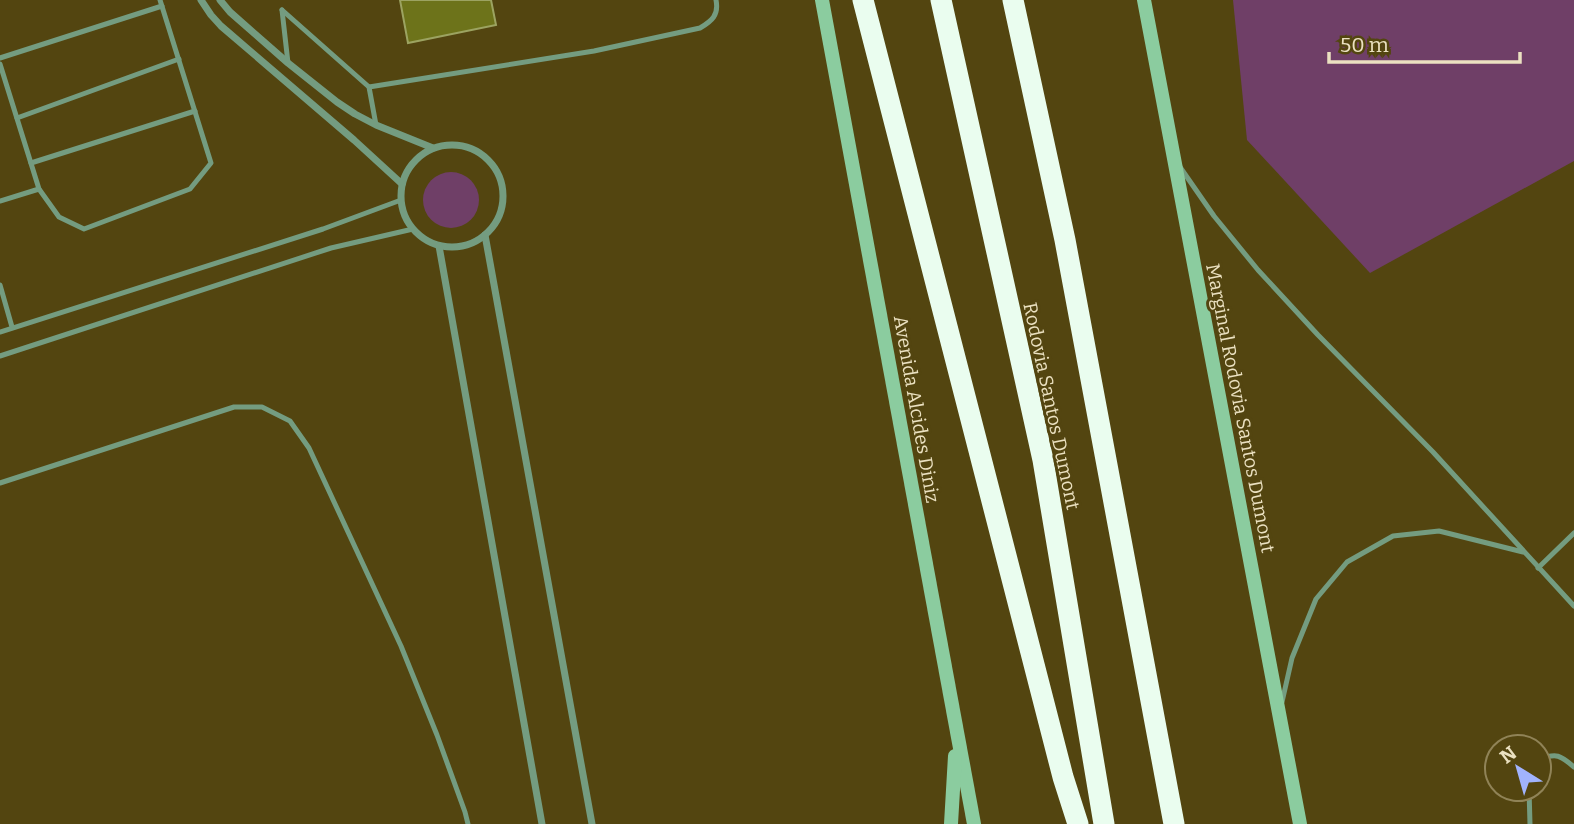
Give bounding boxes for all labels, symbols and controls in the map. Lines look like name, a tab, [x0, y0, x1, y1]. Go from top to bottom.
scale bar	[1329, 21, 1520, 65]
text: 50 m	[1340, 32, 1389, 58]
street label: Marginal Rodovia Santos Dumont	[1201, 262, 1280, 555]
street label: Rodovia Santos Dumont	[1018, 300, 1085, 512]
street label: Avenida Alcides Diniz	[889, 314, 944, 504]
north arrow	[1483, 733, 1553, 803]
text: N	[1495, 741, 1521, 768]

